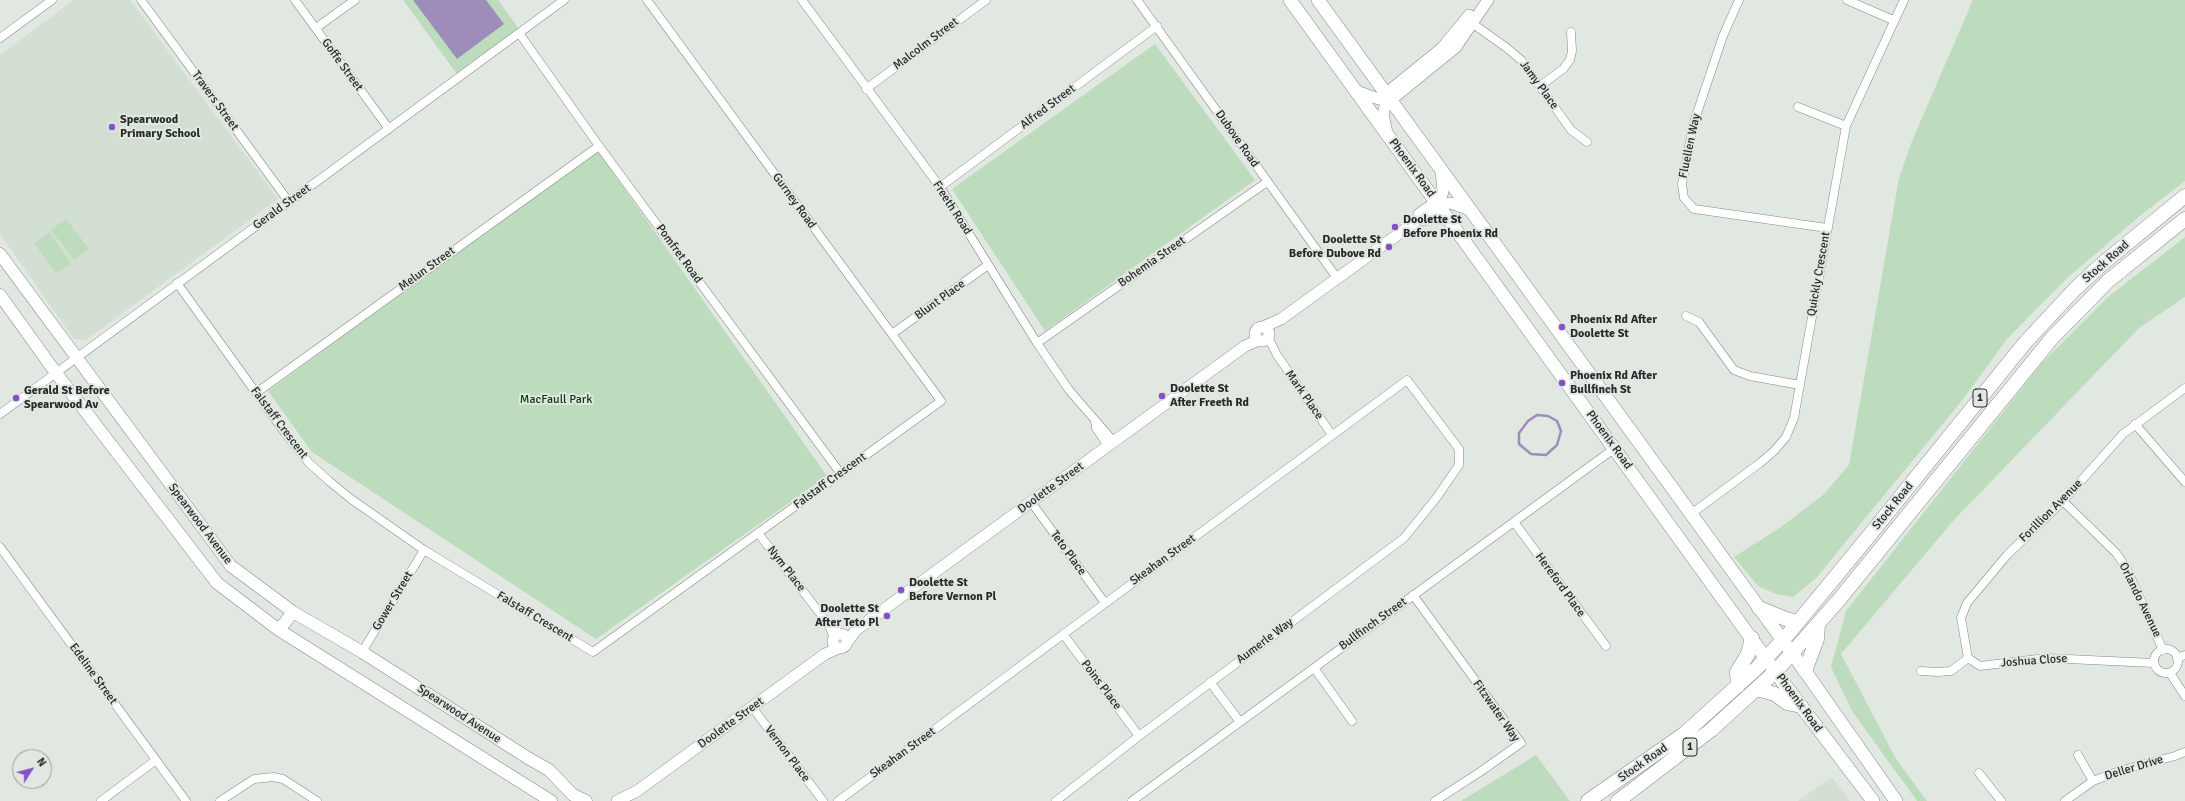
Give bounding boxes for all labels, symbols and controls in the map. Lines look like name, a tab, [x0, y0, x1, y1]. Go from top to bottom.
street label: Malcolm Street	[891, 15, 961, 73]
street label: Goffe Street	[318, 36, 366, 94]
street label: Jamy Place	[1516, 58, 1562, 112]
street label: Travers Street	[188, 68, 242, 134]
street label: Alfred Street	[1018, 82, 1078, 132]
street label: Dubove Road	[1212, 108, 1262, 170]
street label: Fluellen Way	[1676, 112, 1704, 180]
place label: Spearwood Primary School	[120, 113, 200, 141]
marker: Spearwood Primary School	[107, 122, 117, 132]
street label: Phoenix Road	[1386, 136, 1438, 200]
street label: Gurney Road	[769, 170, 819, 232]
street label: Freeth Road	[929, 178, 975, 238]
street label: Gerald Street	[250, 181, 314, 233]
place label: Doolette St Before Phoenix Rd	[1403, 213, 1498, 241]
street label: Pomfret Road	[653, 222, 705, 286]
marker: Doolette St Before Phoenix Rd	[1390, 222, 1400, 232]
street label: Quickly Crescent	[1804, 231, 1834, 317]
street label: Bohemia Street	[1116, 233, 1188, 291]
place label: Doolette St Before Dubove Rd	[1289, 233, 1381, 261]
street label: Stock Road	[2080, 238, 2132, 286]
marker: Doolette St Before Dubove Rd	[1384, 242, 1394, 252]
street label: Melun Street	[396, 244, 458, 294]
street label: Blunt Place	[912, 277, 968, 323]
place label: Phoenix Rd After Doolette St	[1570, 313, 1657, 341]
marker: Phoenix Rd After Doolette St	[1557, 322, 1567, 332]
street label: Mark Place	[1282, 368, 1326, 422]
place label: Phoenix Rd After Bullfinch St	[1570, 369, 1657, 397]
marker: Phoenix Rd After Bullfinch St	[1557, 378, 1567, 388]
place label: Doolette St After Freeth Rd	[1170, 382, 1249, 410]
place label: Gerald St Before Spearwood Av	[24, 384, 110, 412]
street label: Falstaff Crescent	[247, 384, 311, 462]
road number: 1	[1973, 389, 1987, 407]
marker: Doolette St After Freeth Rd	[1157, 391, 1167, 401]
marker: Gerald St Before Spearwood Av	[11, 393, 21, 403]
park label: MacFaull Park	[520, 393, 592, 407]
street label: Phoenix Road	[1583, 408, 1635, 472]
street label: Falstaff Crescent	[791, 450, 869, 512]
street label: Doolette Street	[1015, 459, 1087, 517]
street label: Forillion Avenue	[2017, 477, 2085, 545]
street label: Stock Road	[1869, 479, 1917, 533]
street label: Spearwood Avenue	[165, 481, 235, 567]
street label: Teto Place	[1047, 528, 1089, 578]
street label: Skeahan Street	[1127, 531, 1199, 589]
street label: Nym Place	[764, 543, 808, 595]
street label: Hereford Place	[1532, 550, 1588, 620]
street label: Orlando Avenue	[2116, 560, 2164, 640]
street label: Gower Street	[370, 569, 416, 633]
place label: Doolette St Before Vernon Pl	[909, 576, 996, 604]
marker: Doolette St Before Vernon Pl	[896, 585, 906, 595]
street label: Falstaff Crescent	[494, 589, 576, 645]
street label: Bullfinch Street	[1336, 595, 1410, 653]
place label: Doolette St After Teto Pl	[815, 602, 879, 630]
marker: Doolette St After Teto Pl	[882, 611, 892, 621]
street label: Aumerle Way	[1234, 615, 1296, 667]
street label: Edeline Street	[66, 641, 120, 707]
street label: Joshua Close	[2000, 651, 2068, 671]
street label: Poins Place	[1078, 657, 1124, 713]
street label: Phoenix Road	[1773, 671, 1825, 735]
street label: Fitzwater Way	[1469, 677, 1523, 745]
street label: Spearwood Avenue	[414, 681, 504, 747]
street label: Doolette Street	[695, 694, 767, 752]
street label: Vernon Place	[761, 723, 813, 785]
street label: Skeahan Street	[867, 724, 939, 782]
road number: 1	[1683, 738, 1697, 756]
street label: Stock Road	[1616, 741, 1670, 785]
north arrow	[12, 749, 52, 789]
street label: Deller Drive	[2103, 752, 2165, 784]
text: N	[34, 755, 49, 769]

